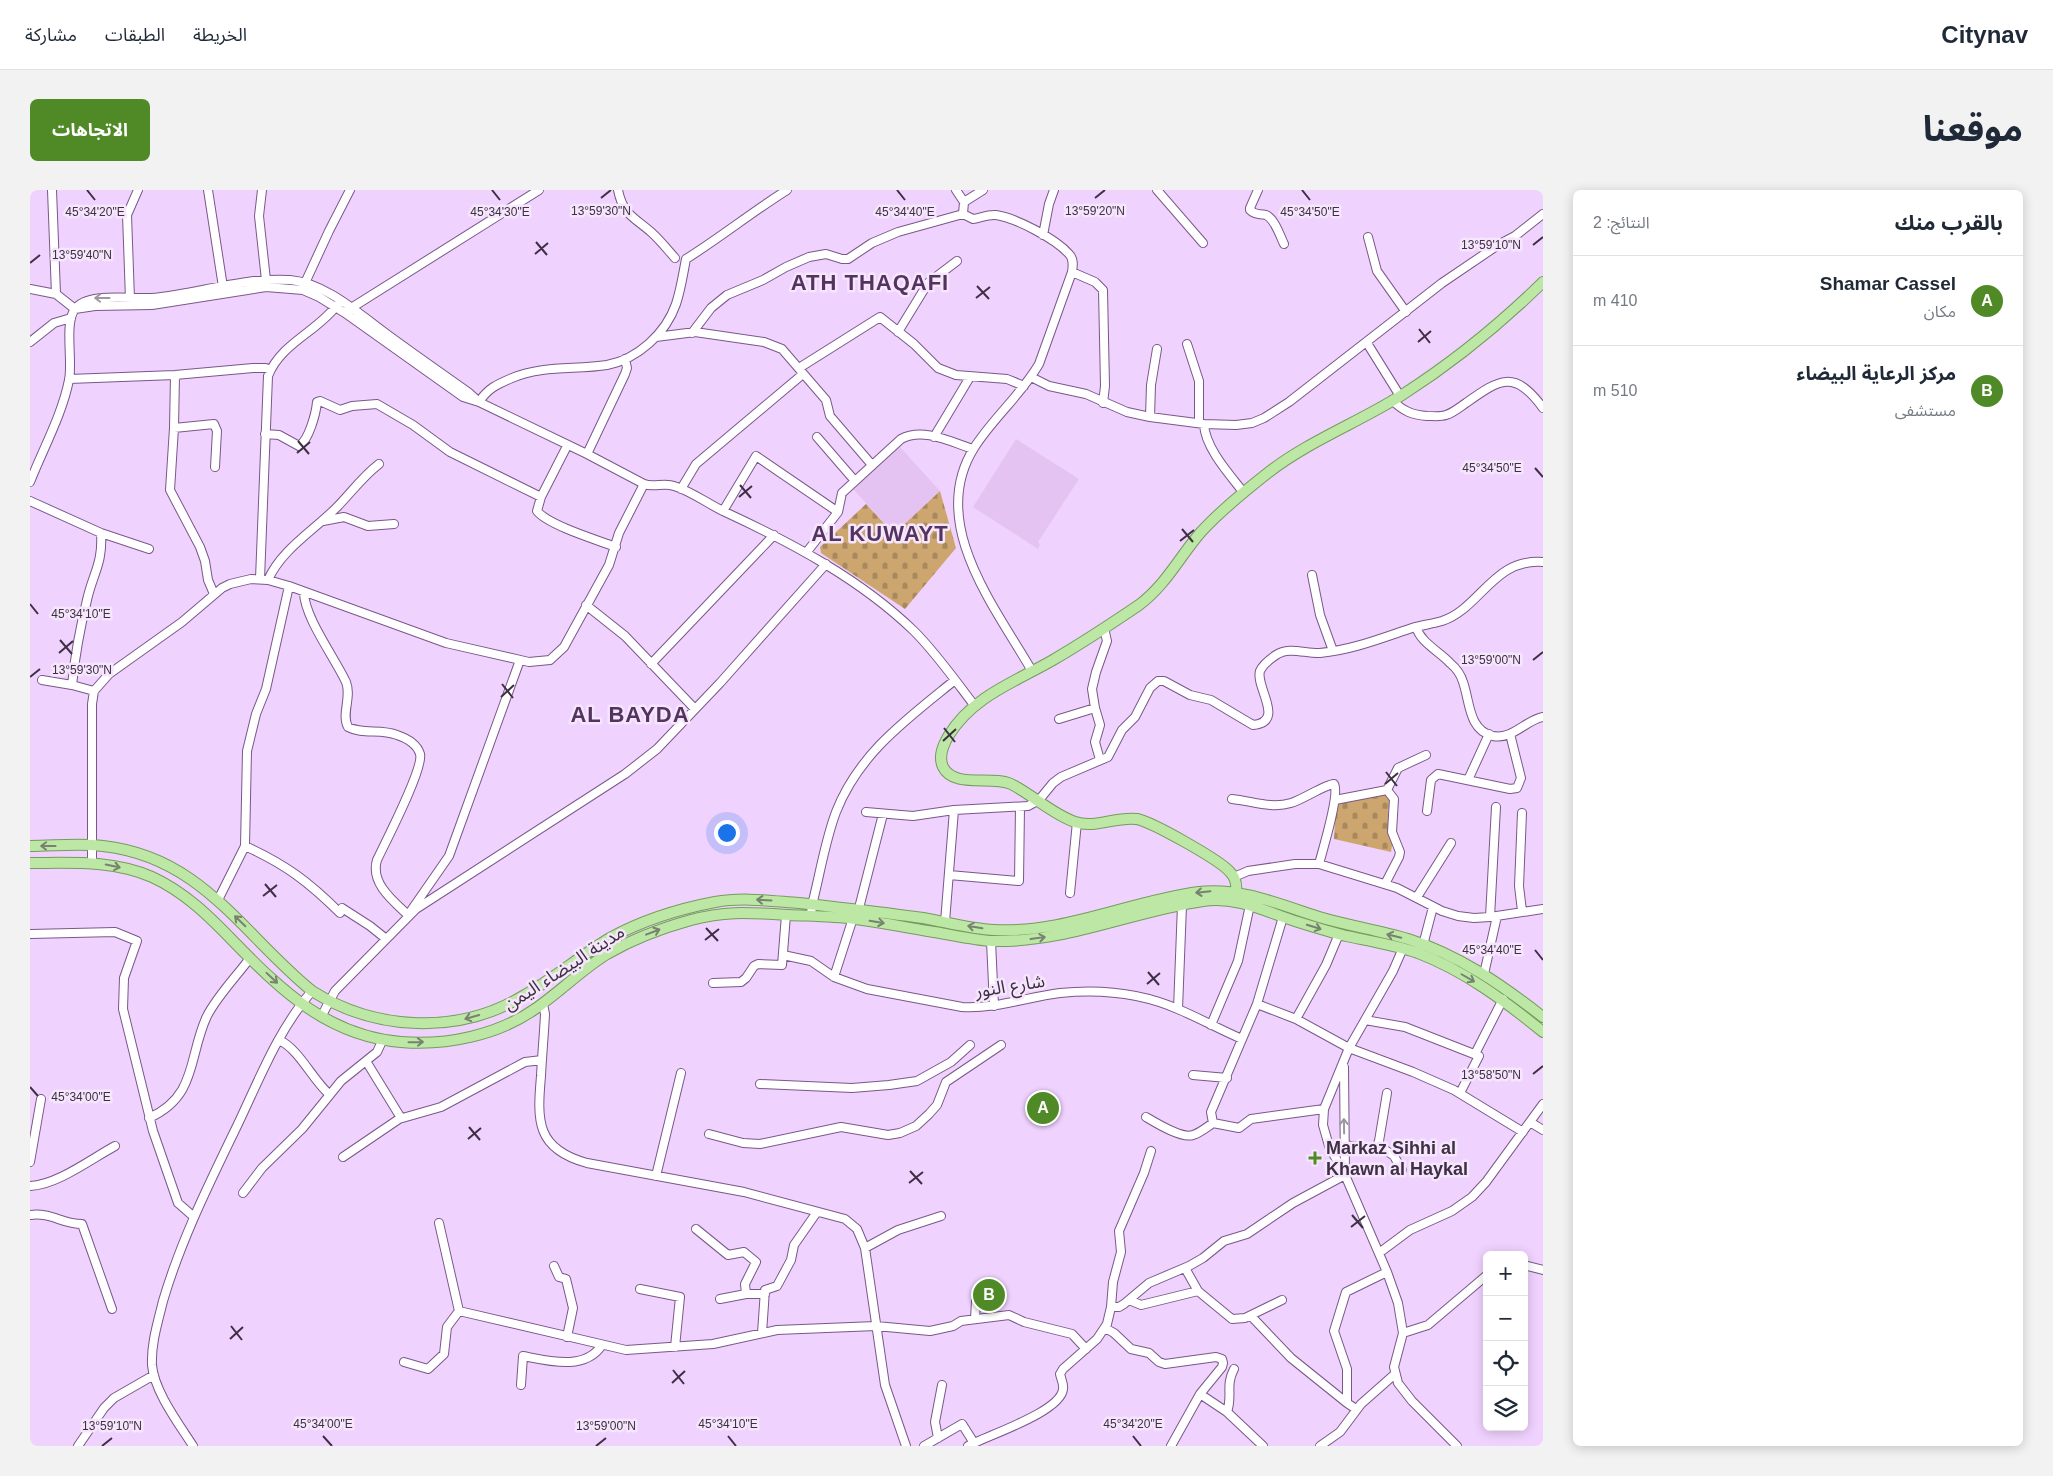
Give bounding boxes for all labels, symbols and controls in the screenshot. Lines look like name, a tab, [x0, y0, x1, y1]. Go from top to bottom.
text: Citynav	[1941, 21, 2028, 48]
text: مشاركة	[25, 25, 77, 45]
text: الطبقات	[105, 25, 165, 45]
text: الخريطة	[193, 25, 247, 45]
button: الاتجاهات	[30, 99, 150, 161]
text: موقعنا	[1923, 109, 2023, 148]
text: 13°59'30"N	[571, 204, 631, 218]
text: 13°59'20"N	[1065, 204, 1125, 218]
text: 45°34'20"E	[65, 205, 125, 219]
text: 45°34'30"E	[470, 205, 530, 219]
text: 45°34'40"E	[875, 205, 935, 219]
text: 45°34'50"E	[1280, 205, 1340, 219]
text: بالقرب منك	[1895, 211, 2003, 234]
text: النتائج: 2	[1593, 214, 1650, 231]
text: 13°59'10"N	[1461, 238, 1521, 252]
text: 13°59'40"N	[52, 248, 112, 262]
district label: ATH THAQAFI	[791, 270, 949, 295]
text: Shamar Cassel	[1820, 273, 1956, 294]
text: 410 m	[1593, 292, 1637, 309]
text: A	[1981, 292, 1993, 309]
one-way arrow	[94, 293, 110, 303]
text: مكان	[1924, 303, 1956, 320]
text: مركز الرعاية البيضاء	[1797, 363, 1956, 384]
text: 510 m	[1593, 382, 1637, 399]
text: B	[1981, 382, 1993, 399]
text: مستشفى	[1895, 402, 1956, 419]
text: 45°34'50"E	[1462, 461, 1522, 475]
district label: AL KUWAYT	[811, 521, 949, 546]
text: 45°34'10"E	[51, 607, 111, 621]
text: 13°59'00"N	[1461, 653, 1521, 667]
text: 13°59'30"N	[52, 663, 112, 677]
district label: AL BAYDA	[570, 702, 690, 727]
your location	[714, 820, 740, 846]
one-way arrow	[40, 841, 56, 851]
one-way arrow	[105, 862, 121, 871]
one-way arrow	[1195, 887, 1211, 897]
one-way arrow	[756, 896, 772, 905]
one-way arrow	[234, 915, 246, 927]
one-way arrow	[869, 918, 885, 928]
street label: مدينة البيضاء اليمن	[500, 921, 629, 1015]
one-way arrow	[967, 922, 983, 931]
one-way arrow	[1306, 922, 1322, 932]
one-way arrow	[645, 927, 661, 936]
one-way arrow	[1387, 931, 1403, 940]
one-way arrow	[1030, 933, 1046, 943]
text: 45°34'40"E	[1462, 943, 1522, 957]
street label: شارع النور	[973, 971, 1047, 1005]
one-way arrow	[265, 972, 278, 984]
one-way arrow	[1460, 973, 1475, 983]
one-way arrow	[465, 1012, 481, 1022]
one-way arrow	[408, 1037, 424, 1047]
text: 13°58'50"N	[1461, 1068, 1521, 1082]
pin: A	[1027, 1089, 1059, 1127]
text: 45°34'00"E	[51, 1090, 111, 1104]
one-way arrow	[1339, 1118, 1348, 1134]
place label: Markaz Sihhi al Khawn al Haykal	[1326, 1138, 1468, 1179]
marker: Markaz Sihhi al Khawn al Haykal	[1308, 1151, 1322, 1165]
map controls	[1483, 1251, 1528, 1431]
button: +	[1483, 1251, 1528, 1296]
pin: B	[973, 1276, 1005, 1314]
button: −	[1483, 1296, 1528, 1341]
button: locate	[1483, 1341, 1528, 1386]
button: layers	[1483, 1386, 1528, 1431]
text: 45°34'00"E	[293, 1417, 353, 1431]
text: 45°34'10"E	[698, 1417, 758, 1431]
text: 45°34'20"E	[1103, 1417, 1163, 1431]
text: 13°59'10"N	[82, 1419, 142, 1433]
text: 13°59'00"N	[576, 1419, 636, 1433]

